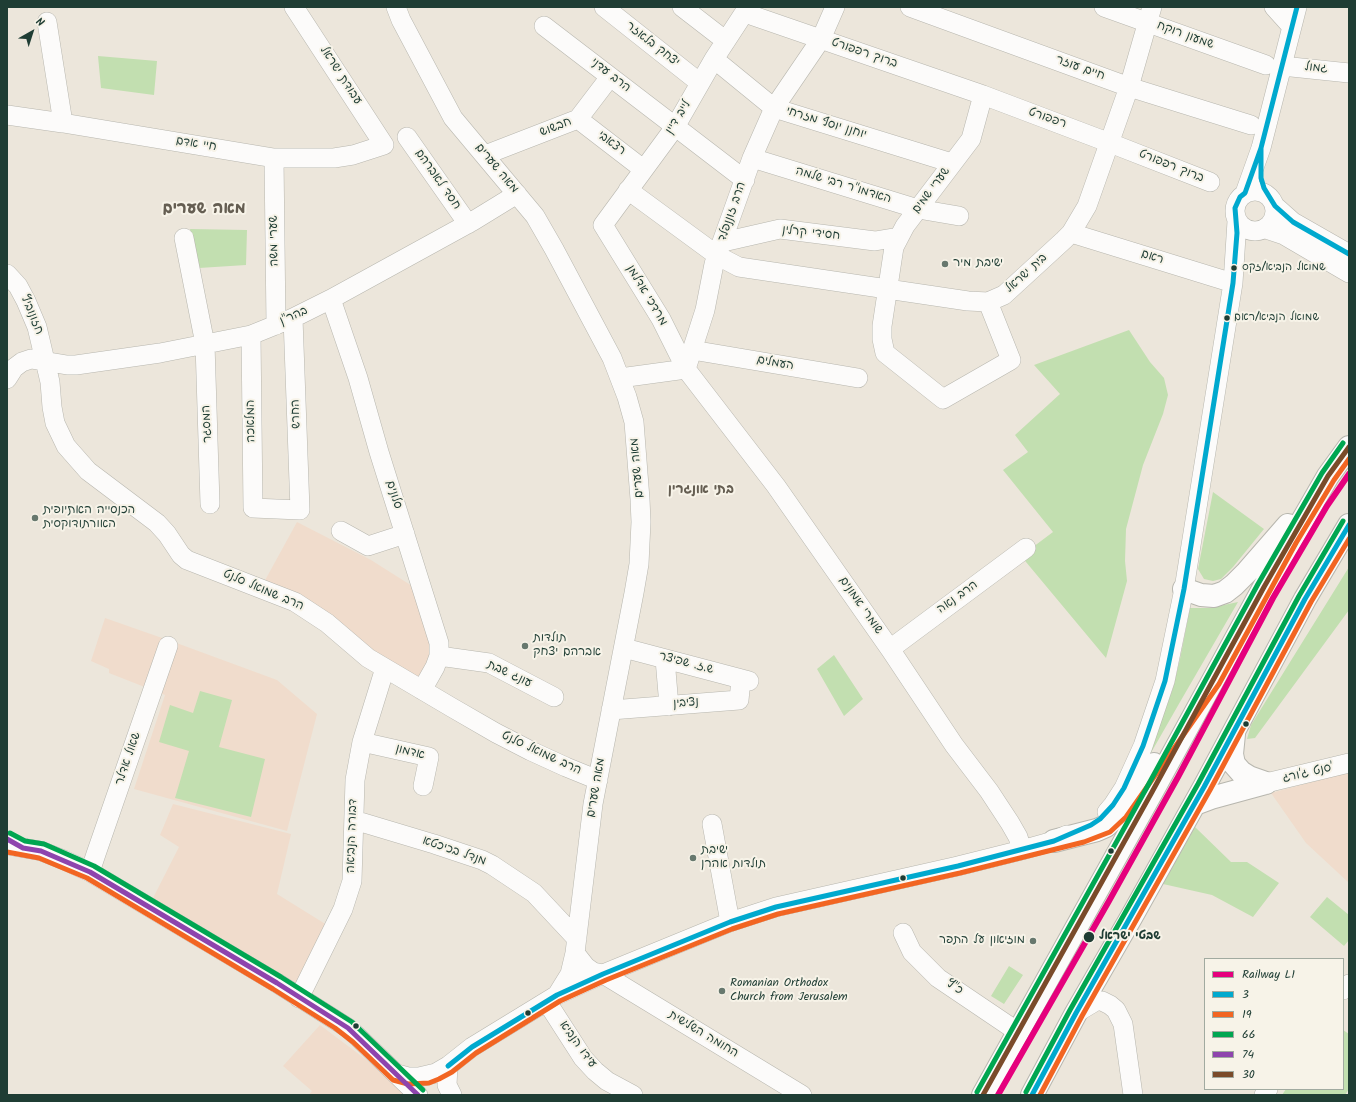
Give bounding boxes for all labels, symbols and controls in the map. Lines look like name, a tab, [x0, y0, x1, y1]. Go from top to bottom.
north arrow	[12, 12, 52, 52]
text: N	[31, 13, 48, 32]
street label: שמעון רוקח	[1155, 19, 1215, 53]
street label: יצחק בלאזר	[622, 20, 682, 70]
street label: ברוך רפפורט	[829, 36, 899, 72]
street label: עבודת ישראל	[316, 44, 364, 108]
street label: חיים עוזר	[1053, 53, 1107, 85]
street label: הרב עדני	[587, 56, 633, 96]
street label: גמול	[1304, 61, 1328, 77]
street label: לייב דיין	[663, 99, 695, 137]
street label: יוחנן יוסף מזרחי	[784, 105, 868, 143]
street label: רפפורט	[1026, 105, 1068, 133]
street label: חבשוש	[538, 115, 574, 141]
street label: רצאבי	[594, 129, 628, 159]
street label: חיי אדם	[175, 135, 217, 155]
street label: מאה שערים	[471, 141, 521, 197]
street label: חסד לאברהם	[411, 147, 463, 213]
street label: ברוך רפפורט	[1136, 147, 1206, 187]
street label: האדמו"ר רבי שלמה	[793, 165, 893, 207]
street label: שערי שמים	[910, 165, 954, 217]
street label: הרב זוננפלד	[716, 180, 750, 244]
district label: מאה שערים	[162, 200, 246, 220]
street label: שערי משה	[267, 215, 283, 267]
street label: חסידי קרלין	[781, 224, 841, 244]
street label: ראם	[1139, 248, 1165, 268]
street label: בית ישראל	[1003, 252, 1051, 296]
place label: ישיבת מיר	[953, 257, 1003, 271]
marker: ישיבת מיר	[940, 259, 950, 269]
place label: שמואל הנביא/זקס	[1242, 261, 1326, 275]
street label: מרדכי אדלמן	[622, 263, 670, 329]
marker: שמואל הנביא/זקס	[1229, 263, 1239, 273]
street label: חזונוביץ	[17, 293, 45, 337]
street label: בהר"ן	[278, 304, 310, 330]
place label: שמואל הנביא/ראם	[1234, 311, 1319, 325]
marker: שמואל הנביא/ראם	[1222, 313, 1232, 323]
street label: העמלים	[755, 354, 795, 374]
street label: המלאכה	[244, 399, 260, 443]
street label: החרש	[289, 399, 305, 429]
street label: המסגר	[200, 405, 216, 443]
street label: מאה שערים	[628, 438, 648, 498]
street label: סלונים	[382, 479, 404, 511]
district label: בתי אונגרין	[668, 483, 734, 499]
place label: הכנסייה האתיופית האורתודוקסית	[43, 504, 135, 532]
marker: הכנסייה האתיופית האורתודוקסית	[30, 513, 40, 523]
street label: הרב שמואל סלנט	[220, 568, 306, 614]
street label: שומרי אמונים	[835, 575, 885, 637]
street label: הרב נאה	[935, 578, 981, 618]
place label: תולדות אברהם יצחק	[533, 632, 601, 660]
marker: תולדות אברהם יצחק	[520, 641, 530, 651]
street label: ש.ז. שפיצר	[657, 650, 715, 678]
street label: עונג שבת	[484, 658, 534, 692]
street label: נציבין	[673, 696, 699, 712]
unlabelled marker	[1241, 719, 1251, 729]
street label: הרב שמואל סלנט	[499, 729, 583, 779]
street label: שאול אדלר	[113, 731, 145, 787]
street label: אדמון	[394, 742, 426, 764]
street label: מאה שערים	[585, 757, 609, 819]
street label: סנט ג'ורג'	[1282, 761, 1334, 787]
street label: דבורה הנביאה	[345, 799, 361, 873]
street label: מנדל בכיכטא	[420, 834, 488, 870]
place label: ישיבת תולדות אהרן	[701, 844, 766, 872]
unlabelled marker	[1106, 846, 1116, 856]
marker: ישיבת תולדות אהרן	[688, 853, 698, 863]
unlabelled marker	[898, 873, 908, 883]
marker: שבטי ישראל	[1082, 930, 1096, 944]
place label: שבטי ישראל	[1099, 930, 1161, 944]
place label: מוזיאון על התפר	[939, 934, 1025, 948]
marker: מוזיאון על התפר	[1028, 936, 1038, 946]
legend	[1204, 958, 1344, 1090]
text: Railway L1	[1242, 965, 1295, 984]
place label: Romanian Orthodox Church from Jerusalem	[730, 977, 848, 1005]
street label: כ"ץ	[943, 977, 965, 999]
text: 3	[1242, 985, 1249, 1004]
marker: Romanian Orthodox Church from Jerusalem	[717, 986, 727, 996]
text: 19	[1242, 1005, 1252, 1024]
unlabelled marker	[523, 1008, 533, 1018]
street label: החומה השלישית	[665, 1008, 741, 1062]
street label: עידו הנביא	[555, 1019, 599, 1071]
unlabelled marker	[351, 1021, 361, 1031]
text: 66	[1242, 1025, 1255, 1044]
text: 74	[1242, 1045, 1254, 1064]
text: 30	[1242, 1065, 1255, 1084]

